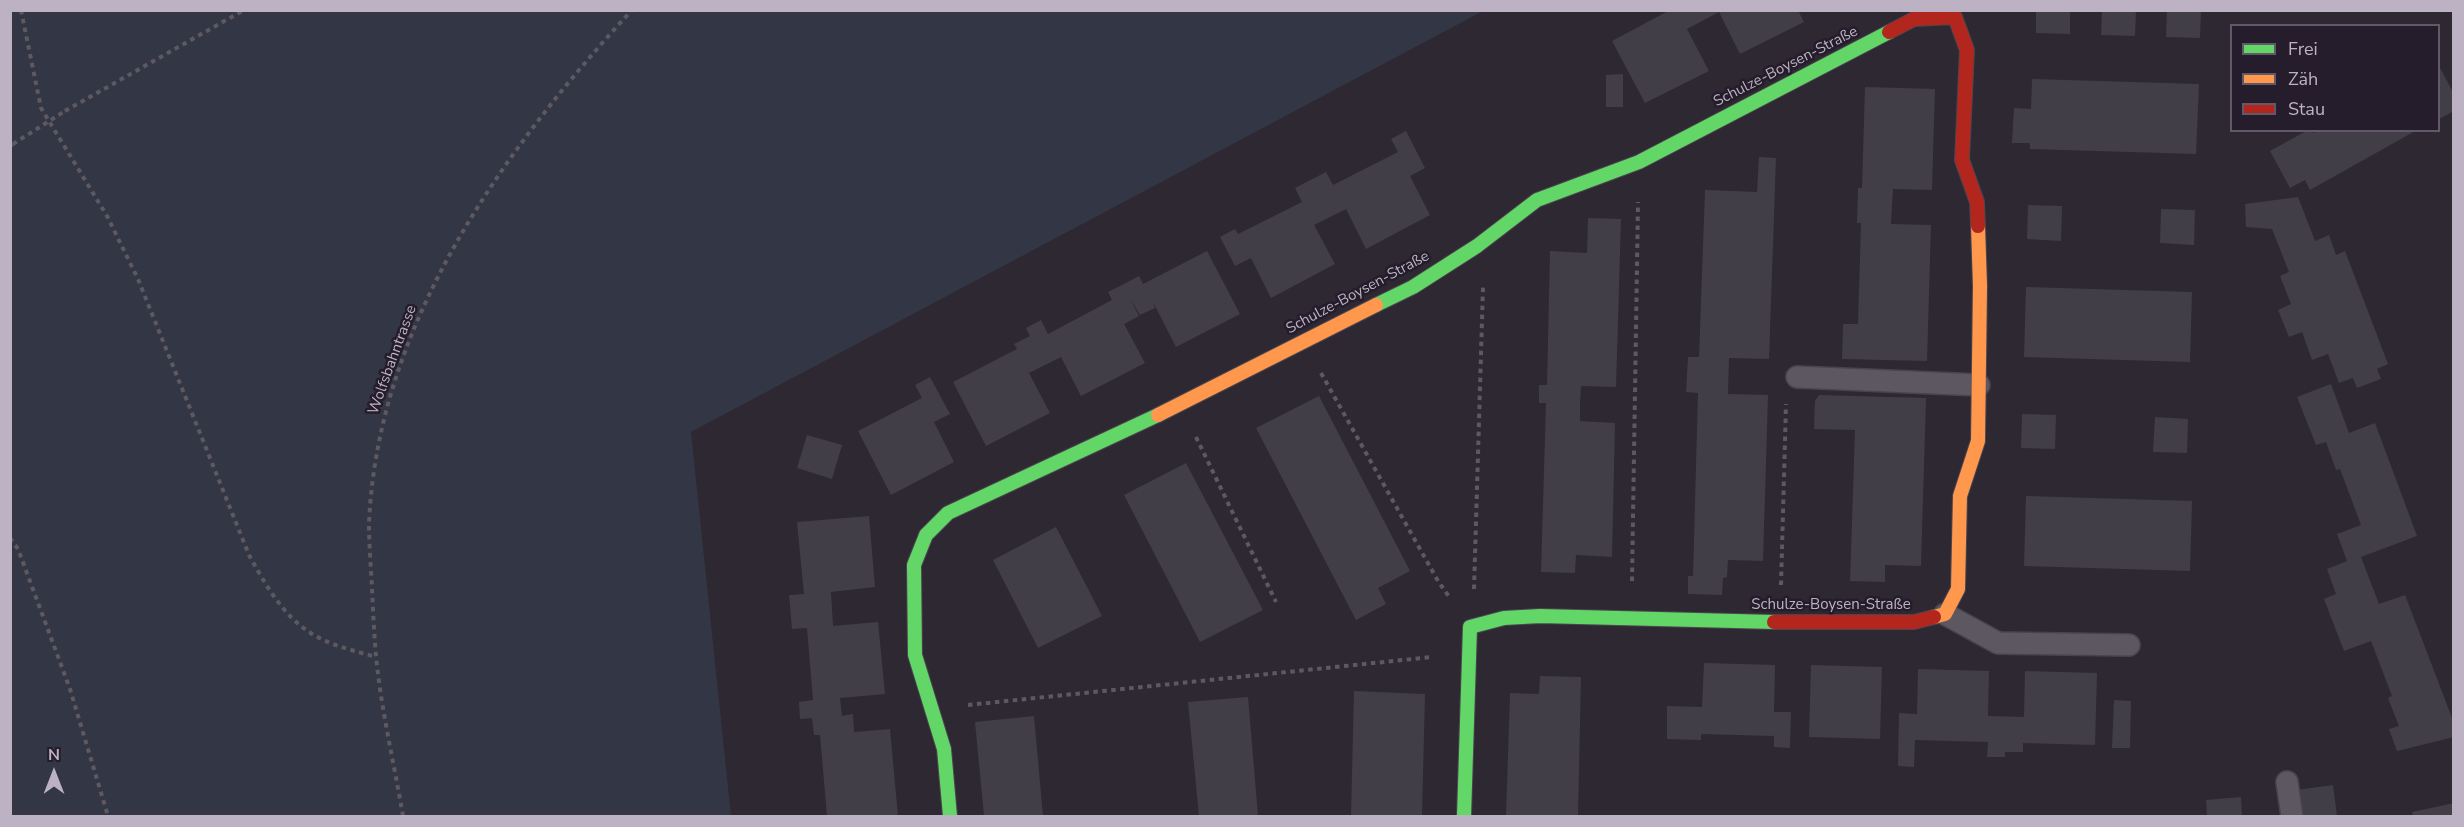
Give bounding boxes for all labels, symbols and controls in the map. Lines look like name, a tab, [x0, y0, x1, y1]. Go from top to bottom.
street label: Schulze-Boysen-Straße	[1711, 23, 1861, 111]
legend	[2230, 24, 2440, 132]
text: Frei	[2288, 37, 2318, 61]
text: Zäh	[2288, 67, 2318, 91]
text: Stau	[2288, 97, 2325, 121]
street label: Schulze-Boysen-Straße	[1283, 248, 1433, 338]
street label: Wolfsbahntrasse	[365, 303, 421, 417]
street label: Schulze-Boysen-Straße	[1751, 596, 1911, 614]
north arrow	[24, 743, 84, 803]
text: N	[48, 744, 60, 766]

